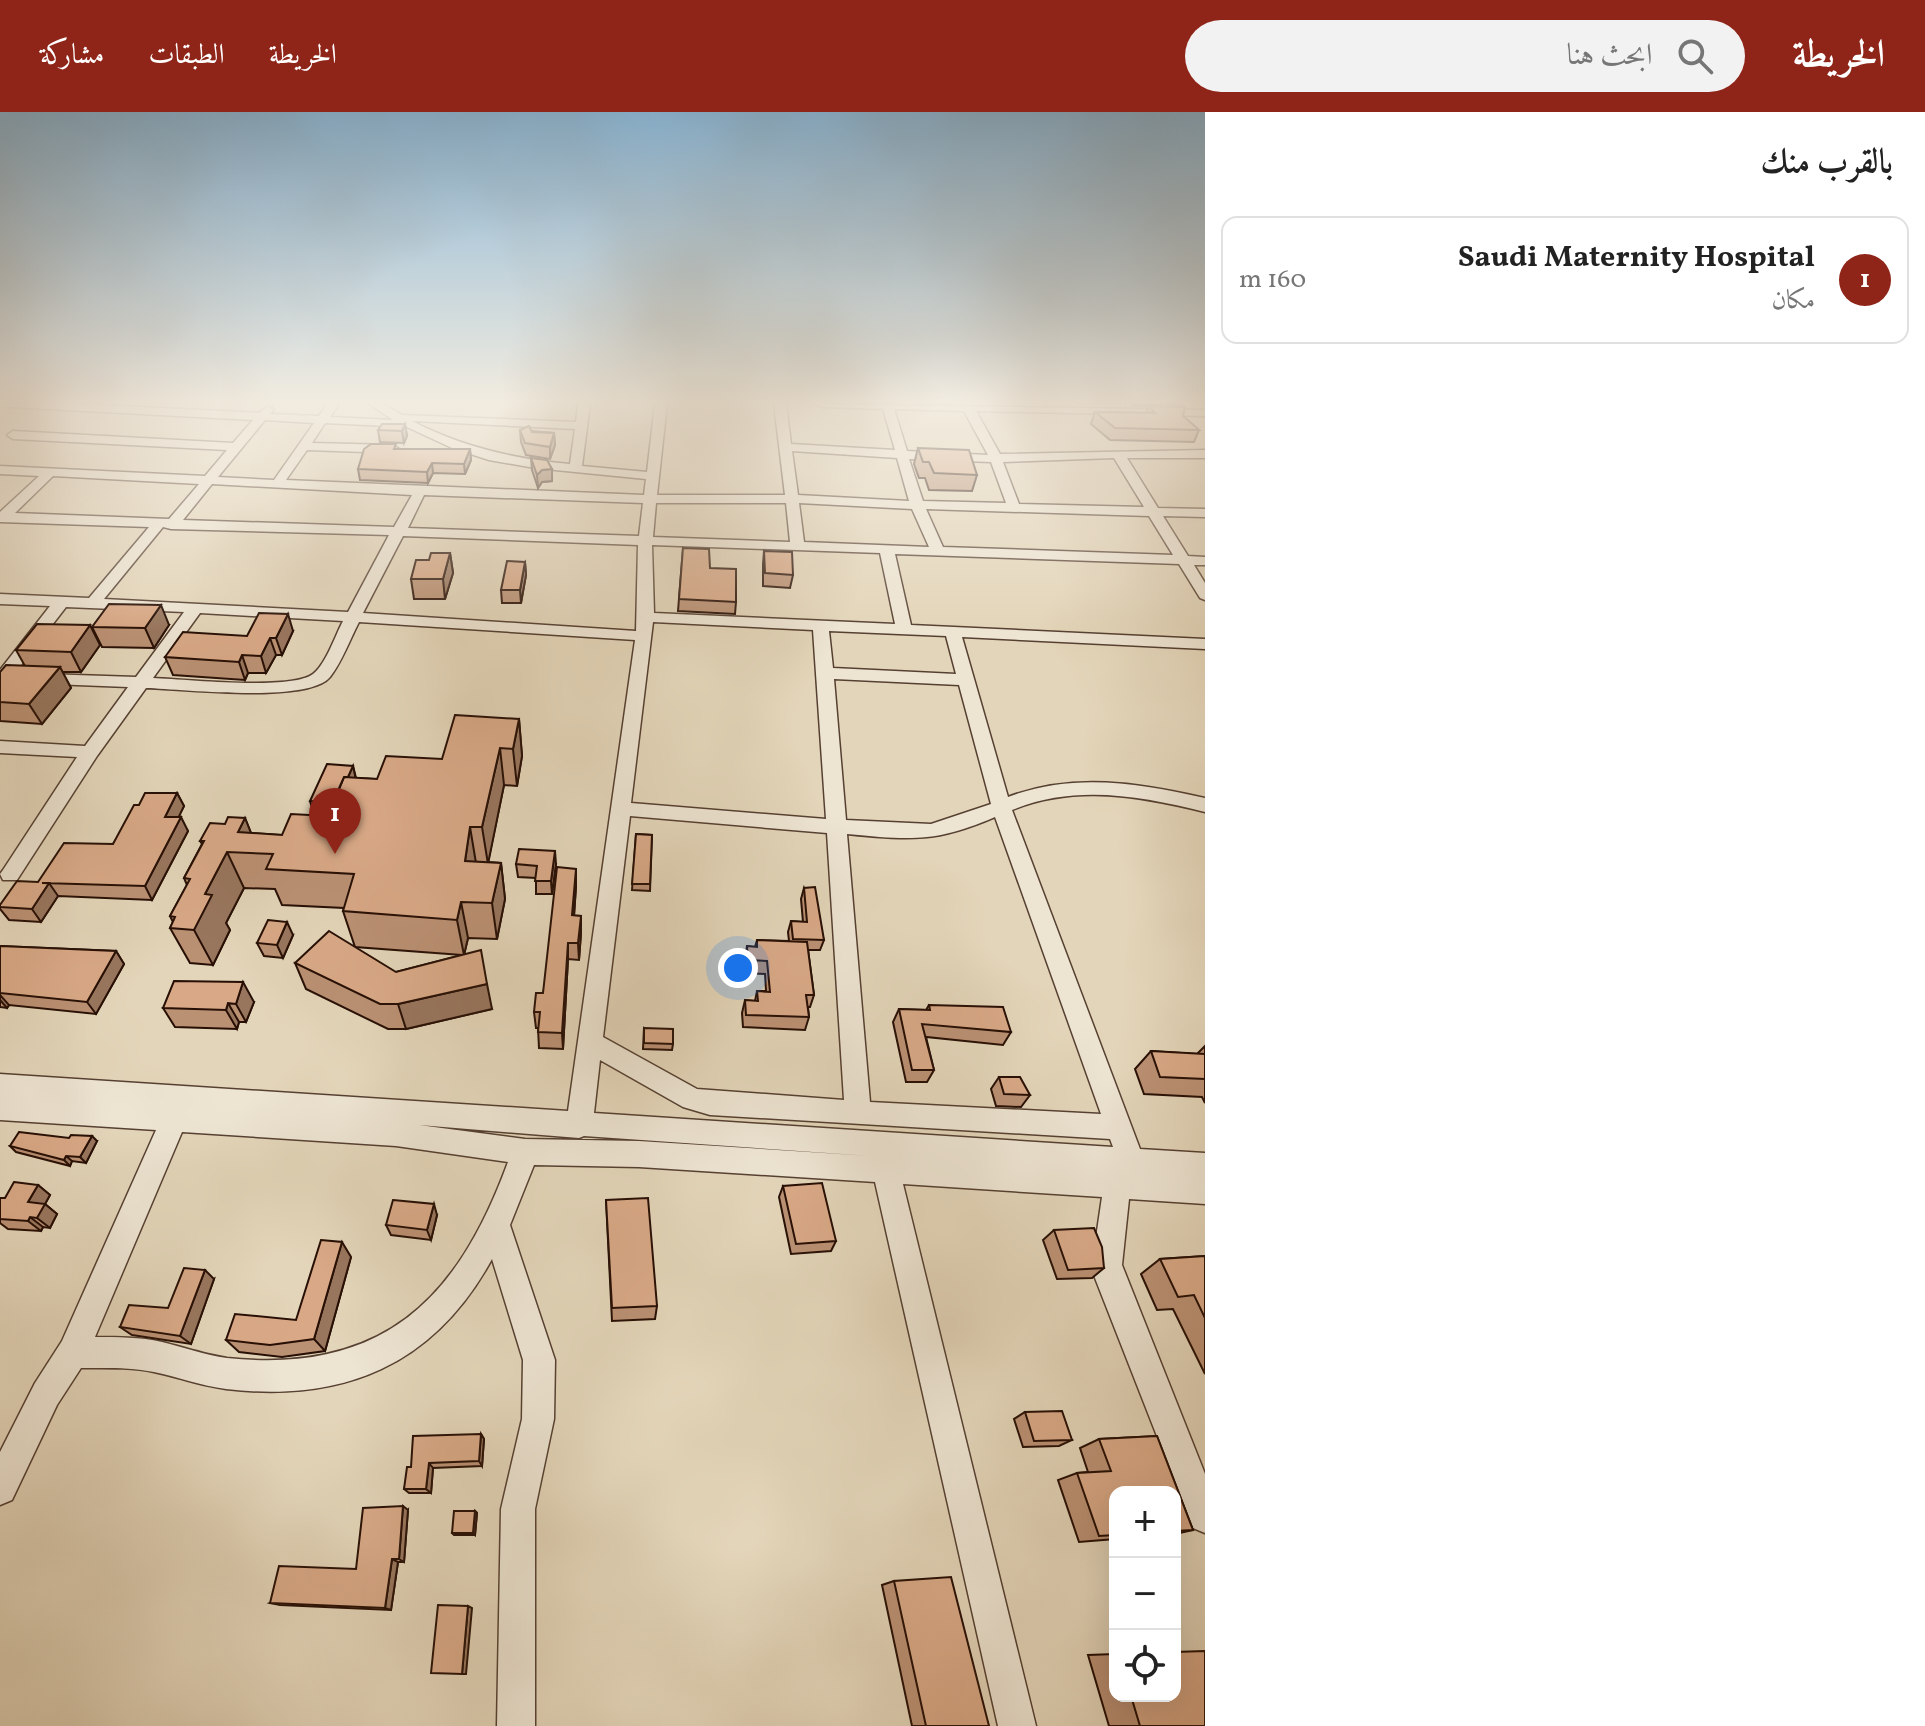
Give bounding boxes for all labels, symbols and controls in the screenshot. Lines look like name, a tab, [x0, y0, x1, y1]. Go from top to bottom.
search box	[1185, 20, 1745, 92]
text: الخريطة	[1793, 30, 1885, 83]
icon: search	[1673, 34, 1717, 78]
text: ابحث هنا	[1567, 35, 1653, 77]
text: مشاركة	[40, 36, 104, 75]
text: الطبقات	[148, 36, 225, 75]
text: الخريطة	[269, 36, 337, 75]
text: بالقرب منك	[1761, 140, 1893, 187]
text: Saudi Maternity Hospital	[1458, 237, 1815, 279]
text: 160 m	[1239, 262, 1306, 298]
text: 1	[1860, 262, 1870, 298]
text: مكان	[1771, 283, 1815, 319]
pin: 1	[309, 788, 361, 854]
your location	[718, 948, 758, 988]
map controls	[1109, 1486, 1181, 1702]
button: +	[1109, 1486, 1181, 1558]
button: −	[1109, 1558, 1181, 1630]
button: locate	[1109, 1630, 1181, 1702]

